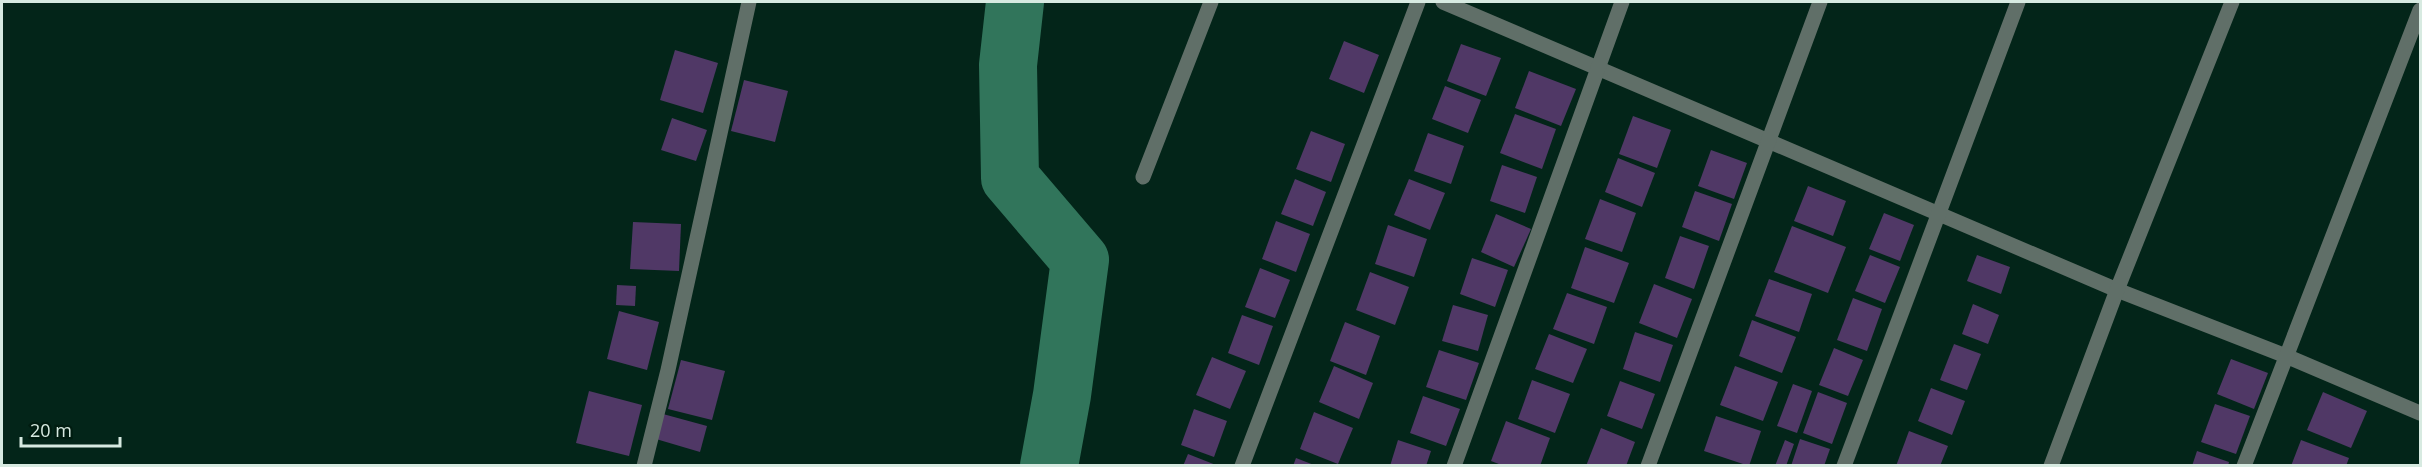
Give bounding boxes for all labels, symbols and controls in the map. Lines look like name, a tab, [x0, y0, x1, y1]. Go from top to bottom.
scale bar	[21, 410, 120, 448]
text: 20 m	[30, 418, 72, 442]

